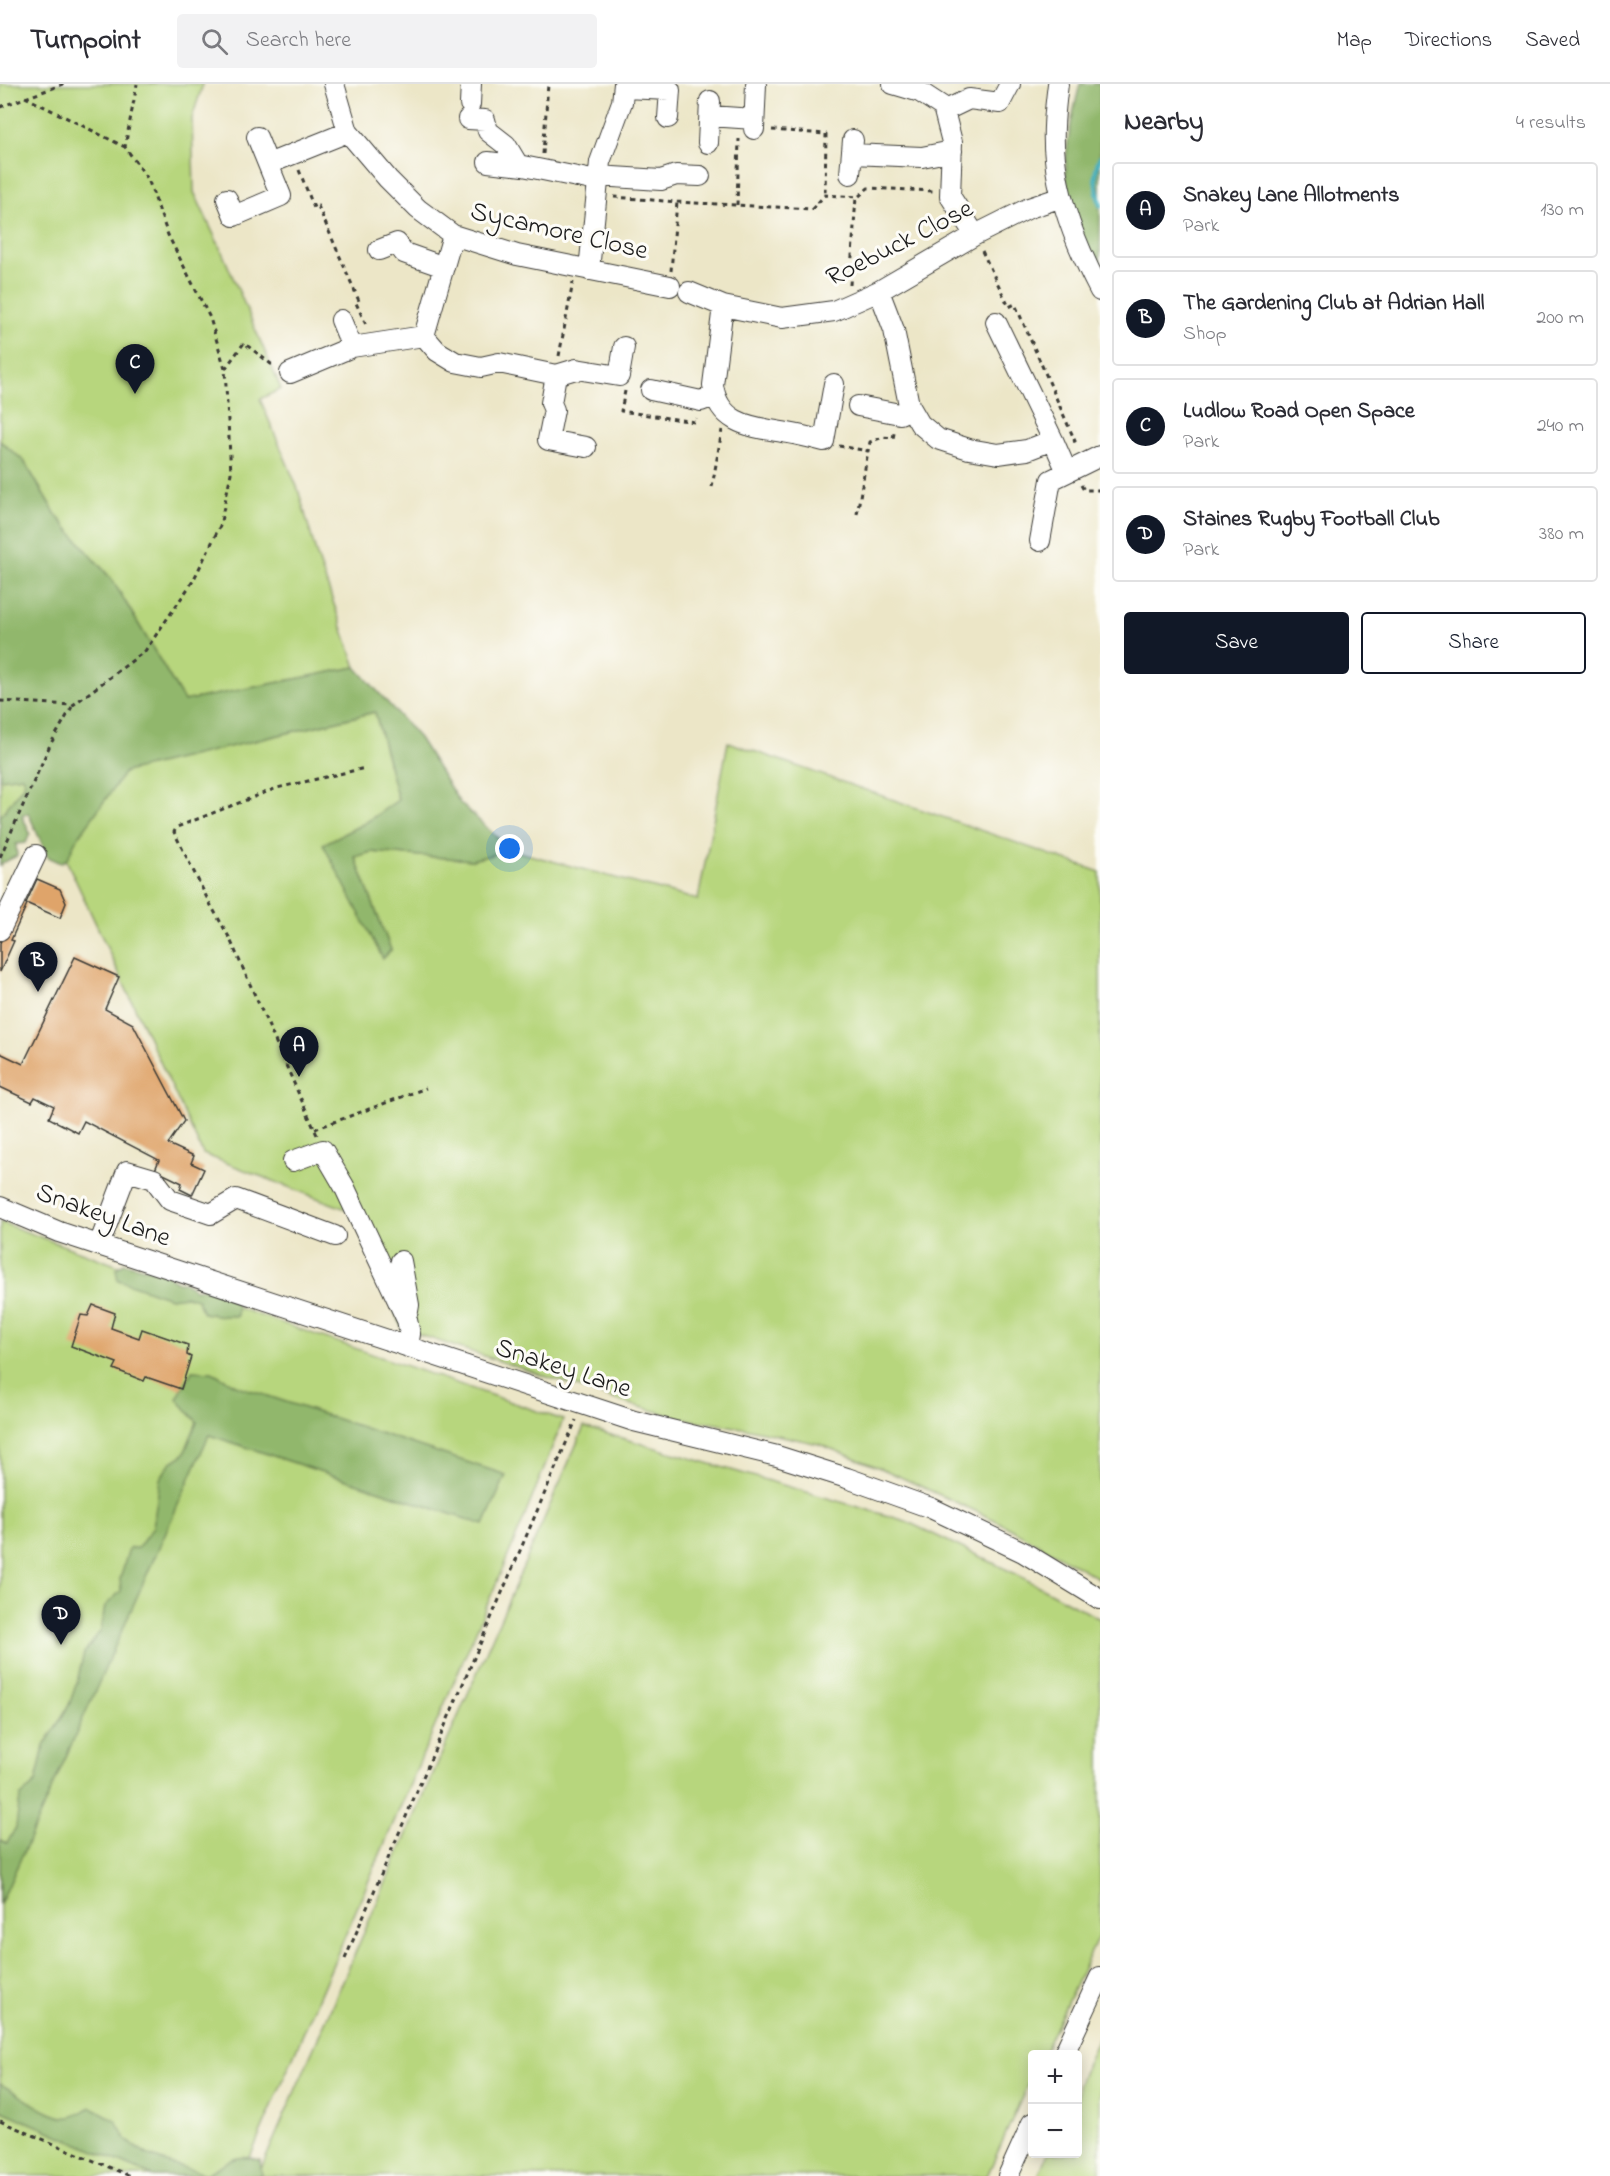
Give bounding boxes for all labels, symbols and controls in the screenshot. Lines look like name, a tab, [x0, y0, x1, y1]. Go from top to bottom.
search box	[177, 14, 597, 68]
text: Turnpoint	[30, 21, 141, 62]
icon: search	[198, 25, 231, 58]
text: Search here	[246, 25, 351, 57]
text: Map	[1336, 26, 1372, 56]
text: Directions	[1405, 26, 1492, 56]
text: Saved	[1525, 26, 1580, 56]
text: Nearby	[1124, 104, 1203, 142]
text: 4 results	[1516, 109, 1586, 138]
text: Snakey Lane Allotments	[1183, 180, 1399, 212]
street label: Roebuck Close	[820, 190, 981, 298]
street label: Sycamore Close	[466, 193, 653, 272]
text: A	[1139, 196, 1152, 225]
text: 130 m	[1540, 196, 1584, 225]
text: Park	[1183, 212, 1219, 241]
text: The Gardening Club at Adrian Hall	[1183, 288, 1484, 320]
text: B	[1139, 304, 1152, 333]
text: 200 m	[1536, 304, 1584, 333]
text: Shop	[1183, 320, 1227, 349]
pin: C	[116, 344, 154, 394]
text: Ludlow Road Open Space	[1183, 396, 1415, 428]
text: C	[1140, 412, 1151, 441]
text: 240 m	[1537, 412, 1584, 441]
text: Park	[1183, 428, 1219, 457]
text: Staines Rugby Football Club	[1183, 504, 1440, 536]
text: D	[1138, 520, 1153, 549]
text: 380 m	[1539, 520, 1584, 549]
text: Park	[1183, 536, 1219, 565]
button: Save	[1124, 612, 1349, 674]
button: Share	[1361, 612, 1586, 674]
your location	[495, 834, 524, 863]
pin: B	[18, 942, 57, 992]
pin: A	[280, 1028, 318, 1077]
street label: Snakey Lane	[30, 1174, 177, 1259]
street label: Snakey Lane	[490, 1329, 637, 1410]
pin: D	[42, 1596, 80, 1645]
map controls	[1028, 2050, 1082, 2158]
button: +	[1028, 2050, 1082, 2104]
button: −	[1028, 2104, 1082, 2158]

